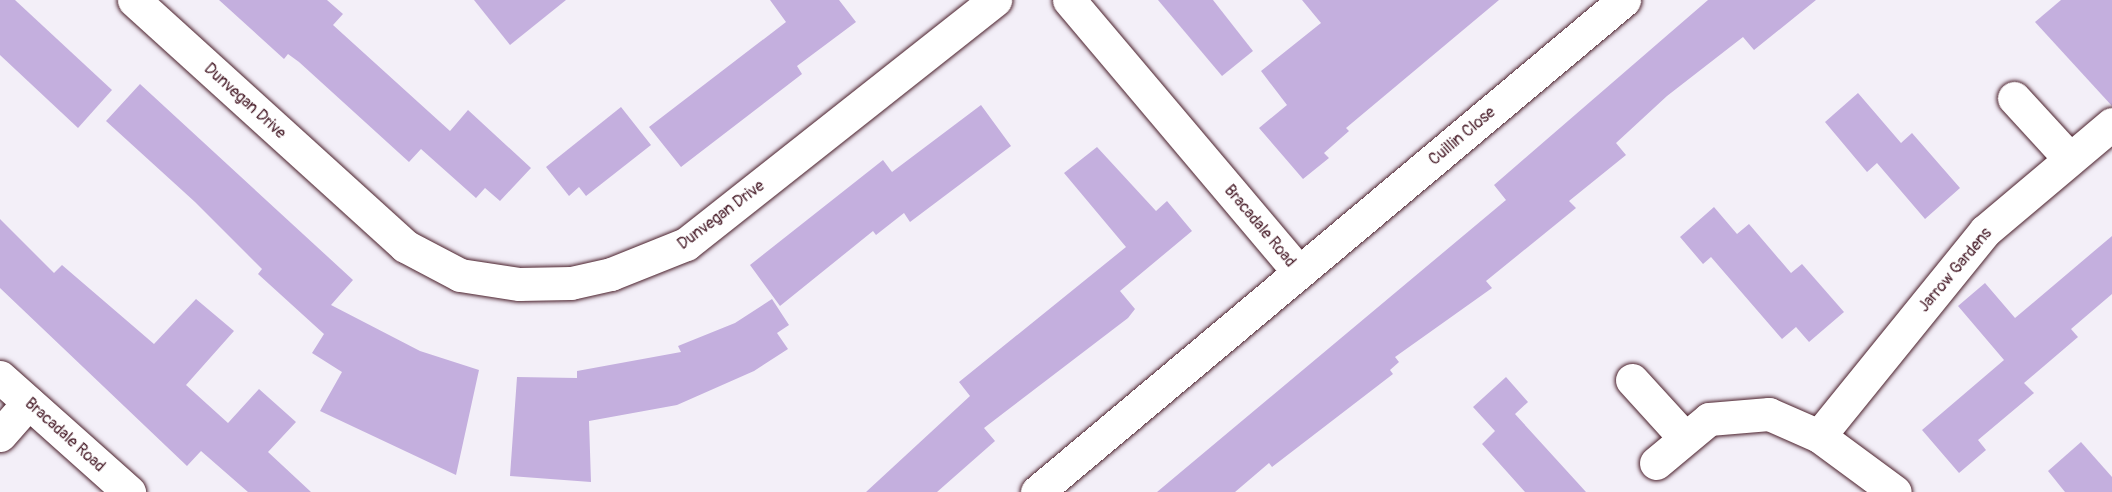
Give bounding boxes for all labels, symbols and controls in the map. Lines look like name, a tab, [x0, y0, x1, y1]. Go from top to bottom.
street label: Dunvegan Drive	[200, 59, 290, 143]
street label: Cuillin Close	[1425, 103, 1499, 169]
street label: Dunvegan Drive	[674, 176, 768, 254]
street label: Bracadale Road	[1220, 181, 1300, 271]
street label: Jarrow Gardens	[1914, 224, 1996, 316]
street label: Bracadale Road	[21, 394, 109, 476]

